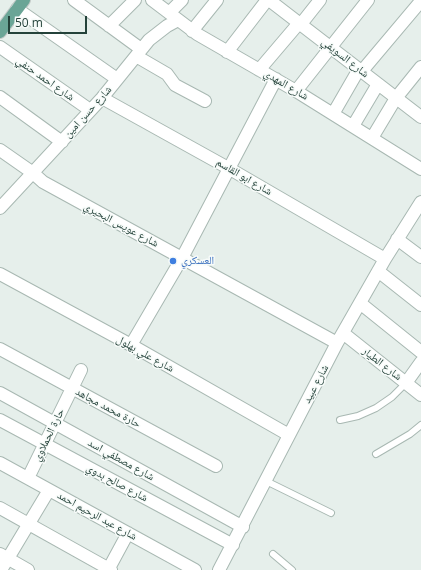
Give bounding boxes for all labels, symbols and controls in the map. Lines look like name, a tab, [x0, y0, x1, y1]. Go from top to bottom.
scale bar	[10, 8, 89, 34]
text: 50 m	[15, 14, 43, 31]
street label: شارع السويفي	[319, 35, 371, 81]
street label: شارع احمد حنفي	[13, 54, 77, 104]
street label: شارع المهدي	[261, 67, 311, 103]
street label: شارع حسن امين	[61, 83, 115, 141]
street label: شارع ابو القاسم	[214, 156, 274, 198]
street label: شارع عويس البحيري	[81, 200, 161, 250]
place label: العسكري	[181, 254, 214, 268]
marker: العسكري	[168, 256, 178, 266]
street label: شارع علي بهلول	[114, 333, 176, 375]
street label: شارع الطيار	[360, 344, 404, 384]
street label: شارع عبيد	[300, 362, 332, 406]
street label: حارة محمد مجاهد	[73, 385, 143, 431]
street label: حارة الحملاوي	[31, 407, 67, 463]
street label: شارع مصطفي اسد	[85, 436, 157, 484]
street label: شارع صالح بدوي	[84, 461, 150, 505]
street label: شارع عبد الرحيم احمد	[55, 489, 139, 543]

